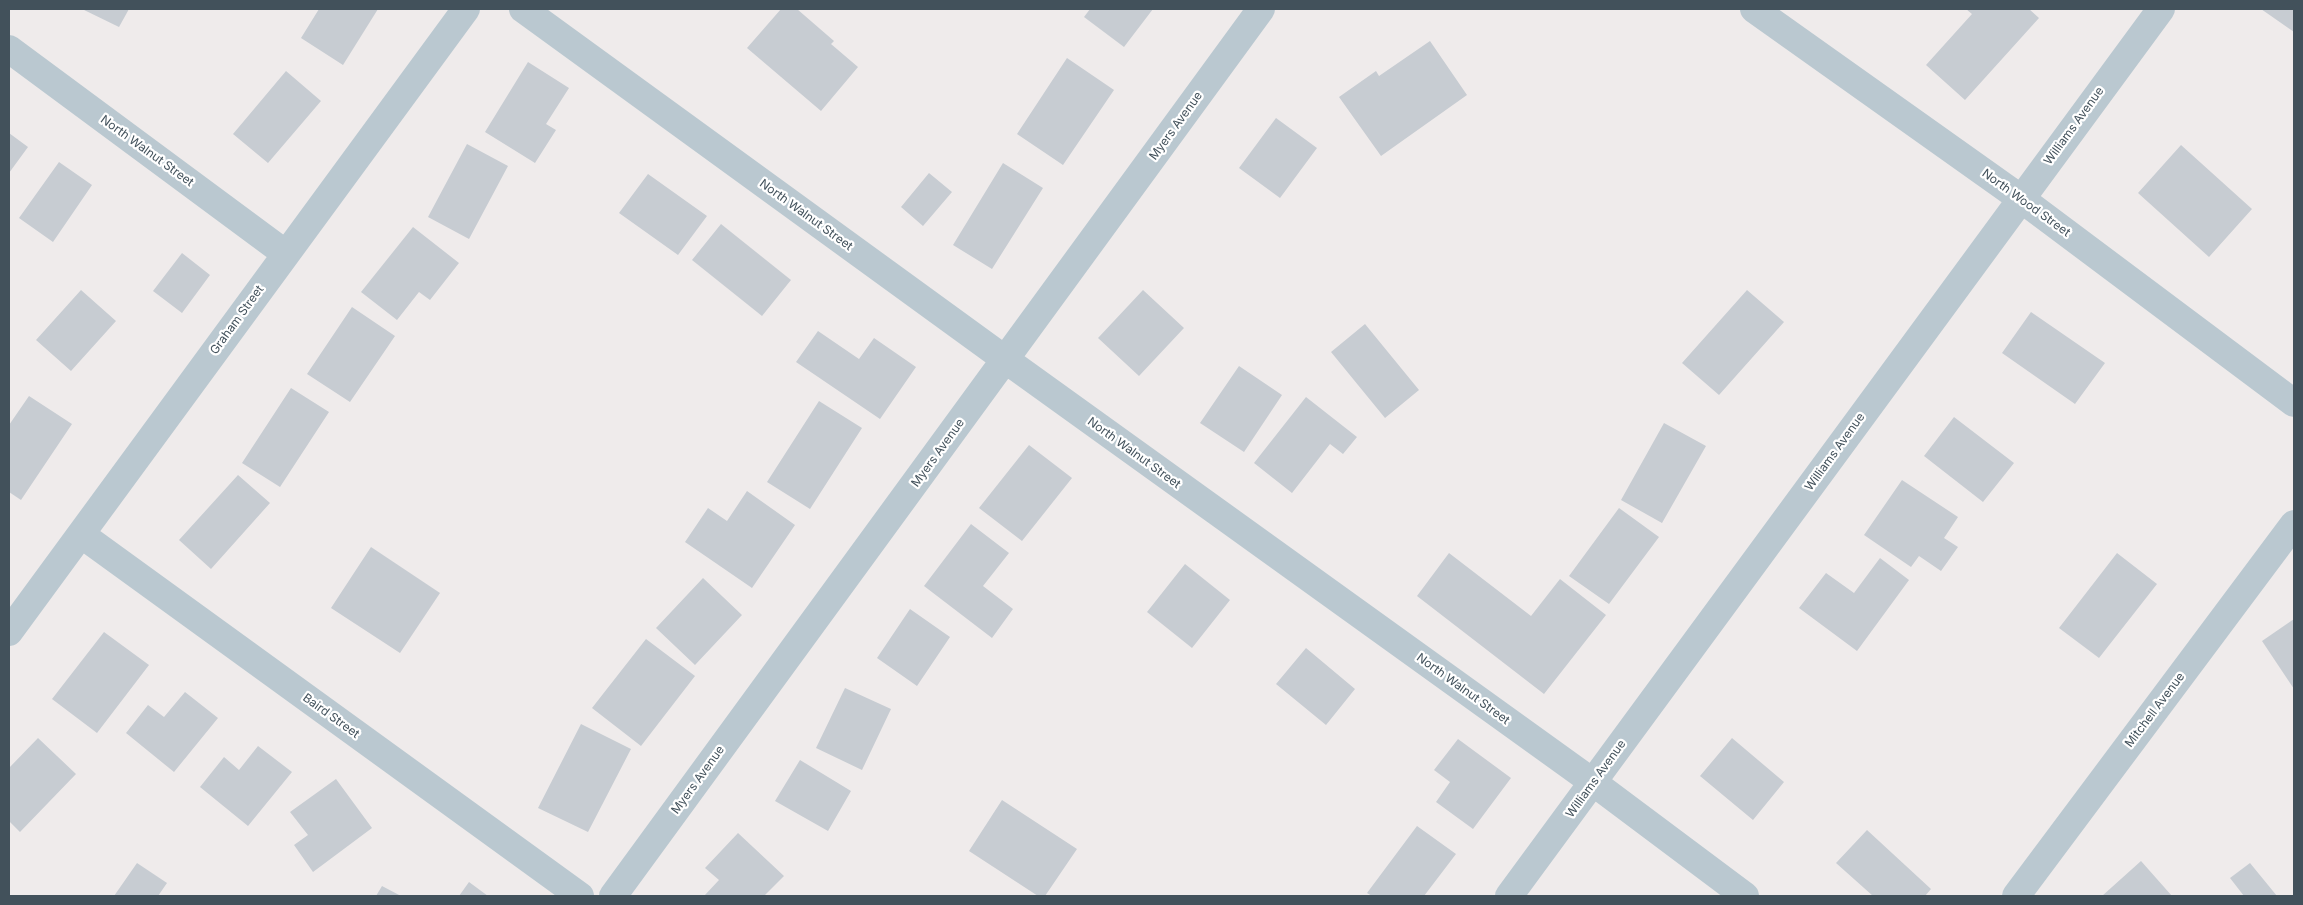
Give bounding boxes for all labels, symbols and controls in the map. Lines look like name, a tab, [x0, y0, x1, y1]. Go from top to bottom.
street label: Williams Avenue	[2041, 84, 2107, 168]
street label: Myers Avenue	[1146, 89, 1206, 163]
street label: North Walnut Street	[98, 112, 196, 190]
street label: North Wood Street	[1979, 166, 2073, 240]
street label: North Walnut Street	[757, 176, 855, 254]
street label: Graham Street	[207, 283, 267, 357]
street label: Williams Avenue	[1802, 410, 1868, 494]
street label: North Walnut Street	[1085, 414, 1183, 492]
street label: Myers Avenue	[908, 416, 968, 490]
street label: North Walnut Street	[1414, 650, 1512, 728]
street label: Mitchell Avenue	[2122, 670, 2188, 750]
street label: Baird Street	[300, 691, 362, 741]
street label: Williams Avenue	[1563, 737, 1629, 821]
street label: Myers Avenue	[668, 743, 728, 817]

